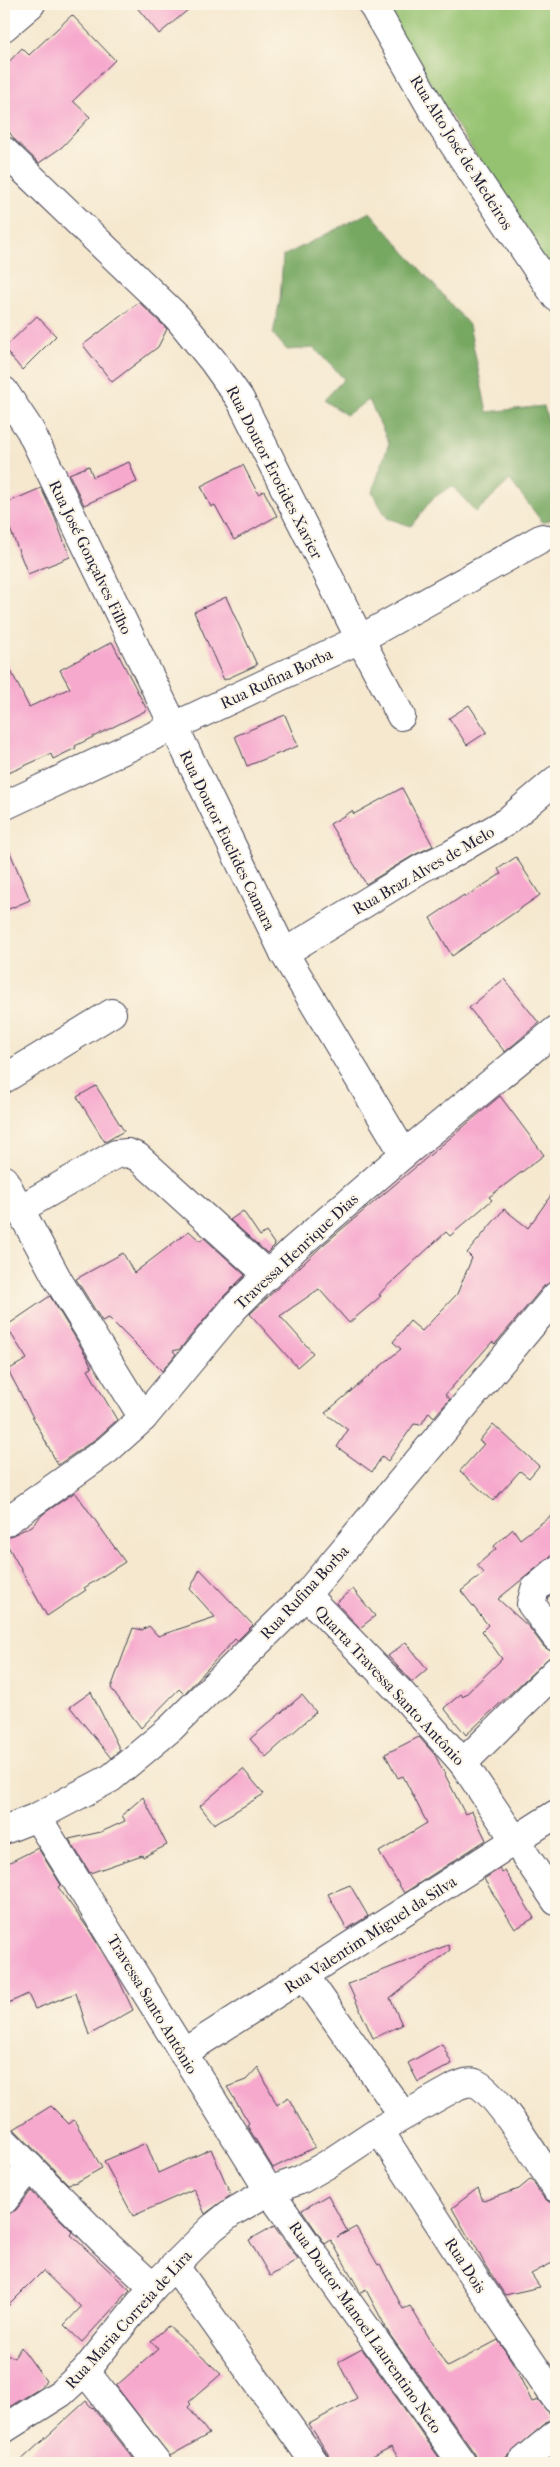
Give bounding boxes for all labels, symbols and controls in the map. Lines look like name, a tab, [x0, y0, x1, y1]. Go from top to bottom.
street label: Rua Alto José de Medeiros	[406, 71, 517, 233]
street label: Rua Doutor Erotides Xavier	[222, 382, 327, 562]
street label: Rua José Gonçalves Filho	[45, 477, 136, 637]
street label: Rua Rufina Borba	[217, 644, 336, 713]
street label: Rua Doutor Euclides Camara	[176, 747, 280, 934]
street label: Rua Braz Alves de Melo	[349, 822, 498, 919]
street label: Travessa Henrique Dias	[231, 1189, 362, 1313]
street label: Rua Rufina Borba	[256, 1541, 353, 1643]
street label: Quarta Travessa Santo Antônio	[311, 1602, 469, 1769]
street label: Rua Valentim Miguel da Silva	[281, 1871, 460, 1997]
street label: Travessa Santo Antônio	[103, 1931, 202, 2077]
street label: Rua Doutor Manoel Laurentino Neto	[285, 2218, 446, 2437]
street label: Rua Dois	[441, 2234, 491, 2297]
street label: Rua Maria Correia de Lira	[61, 2246, 196, 2393]

